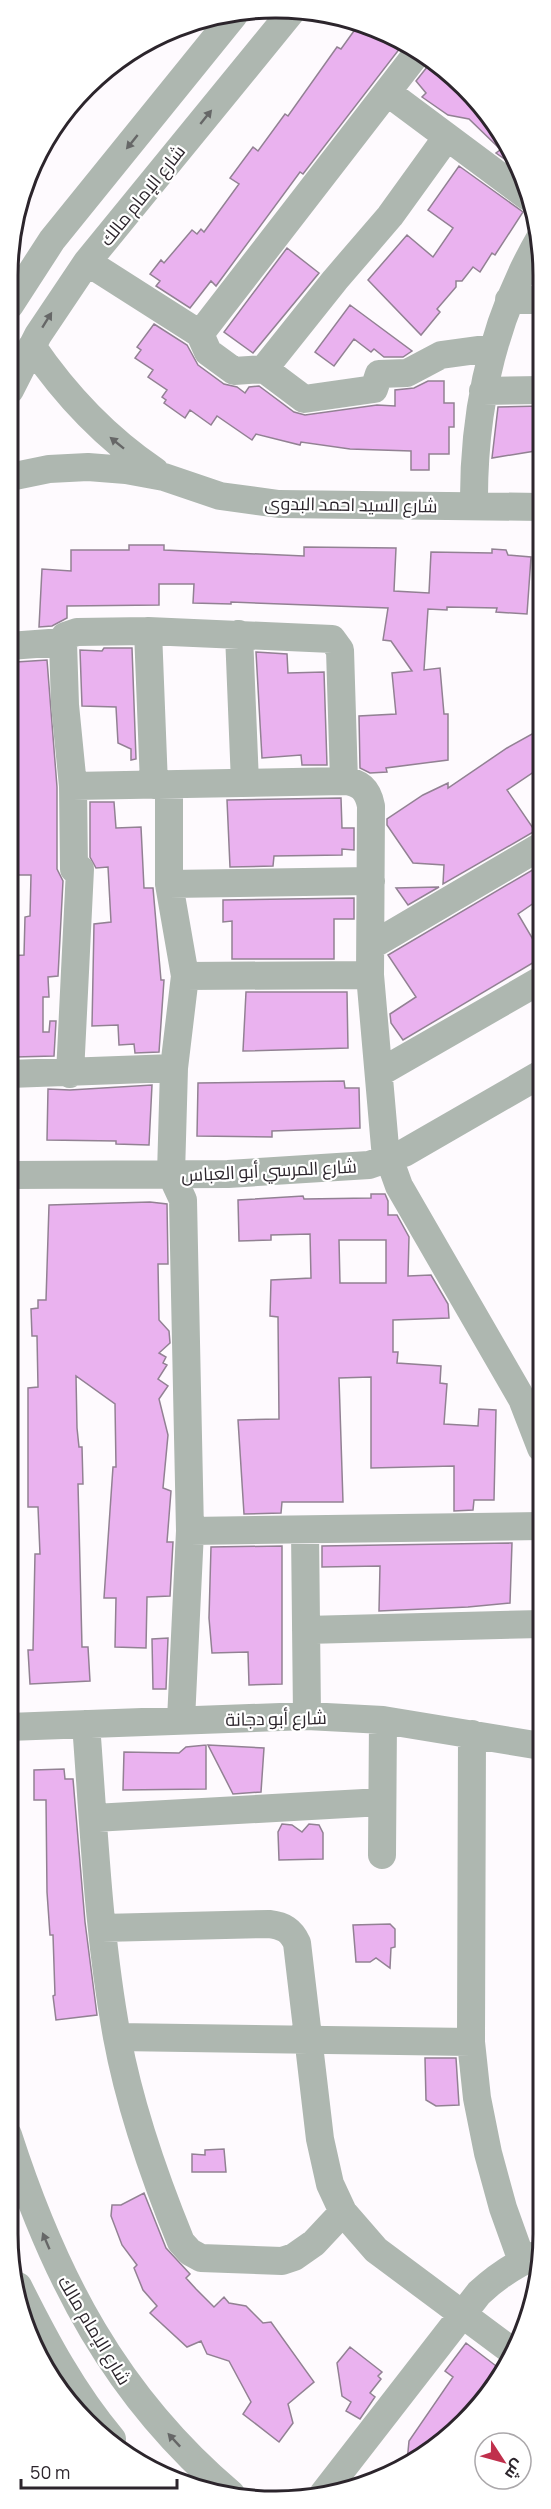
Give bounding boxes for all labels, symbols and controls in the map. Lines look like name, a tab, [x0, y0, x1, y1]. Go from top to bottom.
one-way arrow	[199, 109, 212, 124]
one-way arrow	[125, 134, 138, 150]
street label: شارع الإمام مالك	[94, 140, 191, 251]
one-way arrow	[42, 311, 53, 328]
one-way arrow	[109, 436, 125, 449]
street label: شارع السيد احمد البدوى	[264, 490, 438, 519]
street label: شارع المرسي أبو العباس	[181, 1153, 357, 1189]
street label: شارع أبو دجانة	[225, 1705, 327, 1732]
one-way arrow	[41, 2232, 51, 2250]
street label: شارع الإمام مالك	[52, 2271, 137, 2389]
north arrow	[473, 2431, 533, 2491]
one-way arrow	[167, 2433, 181, 2447]
scale bar	[21, 2452, 177, 2490]
text: ش	[500, 2455, 530, 2485]
text: 50 m	[30, 2460, 70, 2484]

